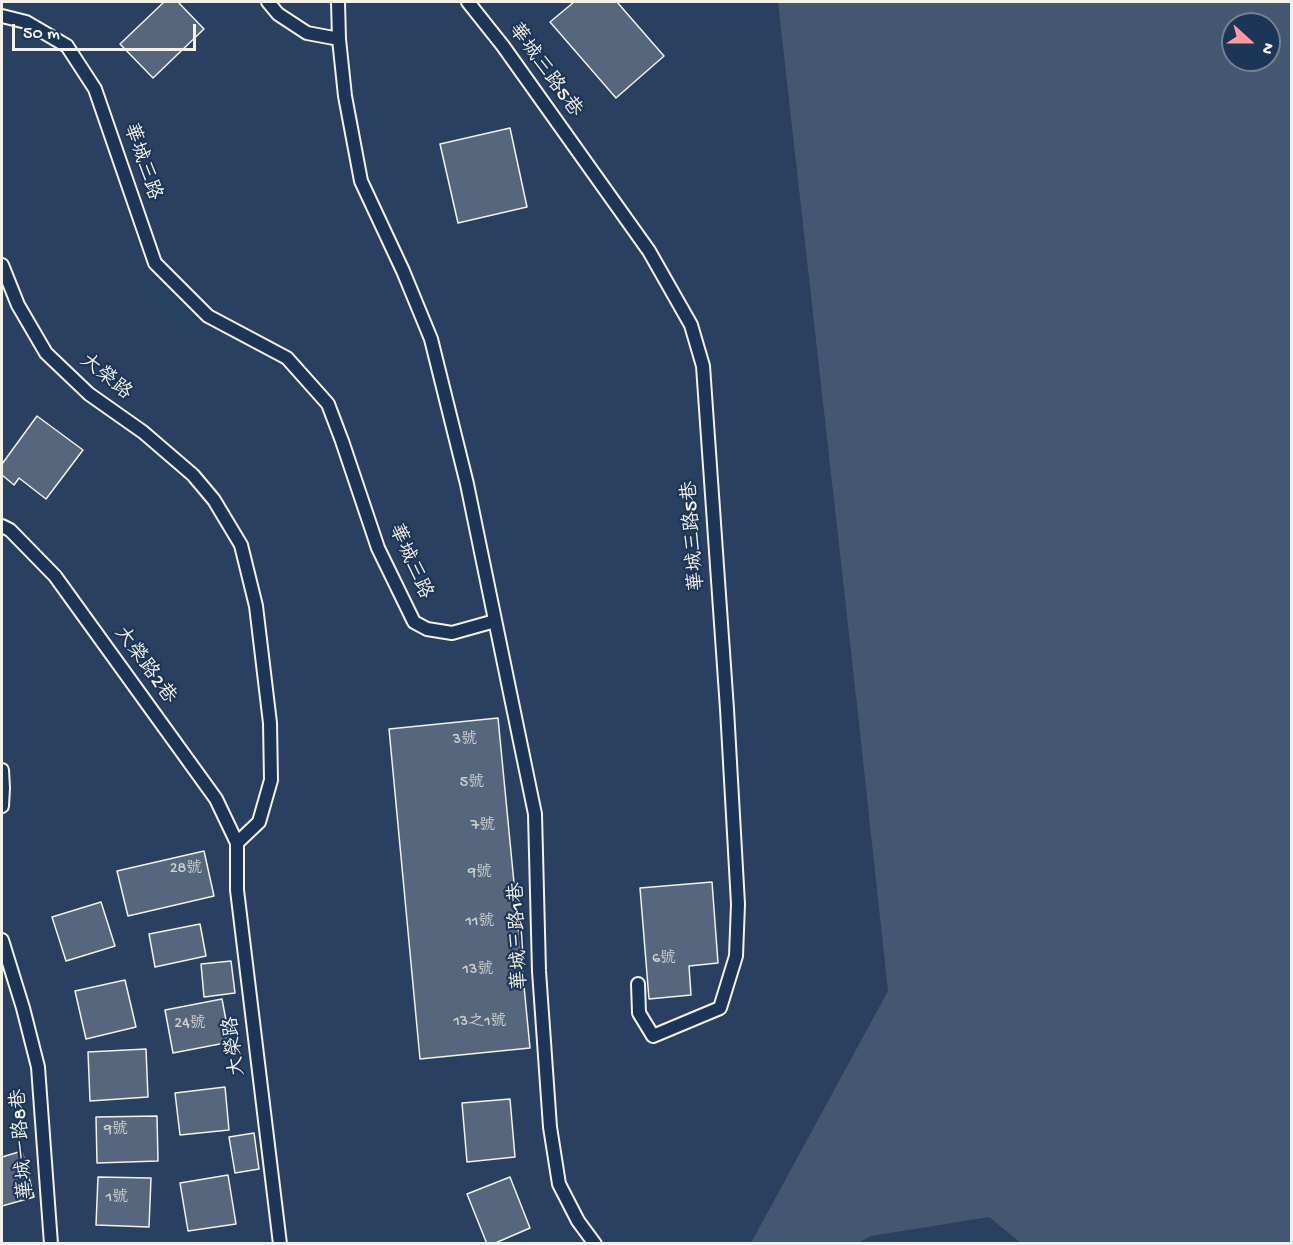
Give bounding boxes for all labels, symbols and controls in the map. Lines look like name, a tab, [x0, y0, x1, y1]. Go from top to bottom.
scale bar	[15, 12, 200, 50]
north arrow	[1221, 12, 1281, 72]
street label: 華城三路5巷	[502, 19, 586, 123]
text: 50 m	[23, 24, 60, 45]
text: N	[1256, 40, 1277, 56]
street label: 華城三路	[117, 120, 165, 204]
street label: 大榮路	[74, 350, 136, 406]
street label: 華城三路5巷	[679, 480, 711, 592]
street label: 華城三路	[382, 521, 436, 603]
street label: 大榮路2巷	[108, 623, 180, 709]
house number: 3號	[453, 731, 477, 751]
house number: 5號	[460, 774, 484, 794]
house number: 7號	[471, 817, 495, 837]
house number: 28號	[170, 860, 202, 880]
house number: 9號	[468, 864, 492, 884]
street label: 華城三路1巷	[506, 882, 534, 990]
house number: 11號	[466, 913, 494, 933]
house number: 6號	[652, 950, 676, 970]
house number: 13號	[463, 961, 493, 981]
house number: 13之1號	[453, 1013, 507, 1033]
house number: 24號	[174, 1015, 206, 1035]
street label: 大榮路	[220, 1015, 252, 1077]
street label: 華城一路8巷	[8, 1088, 40, 1200]
house number: 9號	[104, 1121, 128, 1141]
house number: 1號	[106, 1189, 128, 1209]

